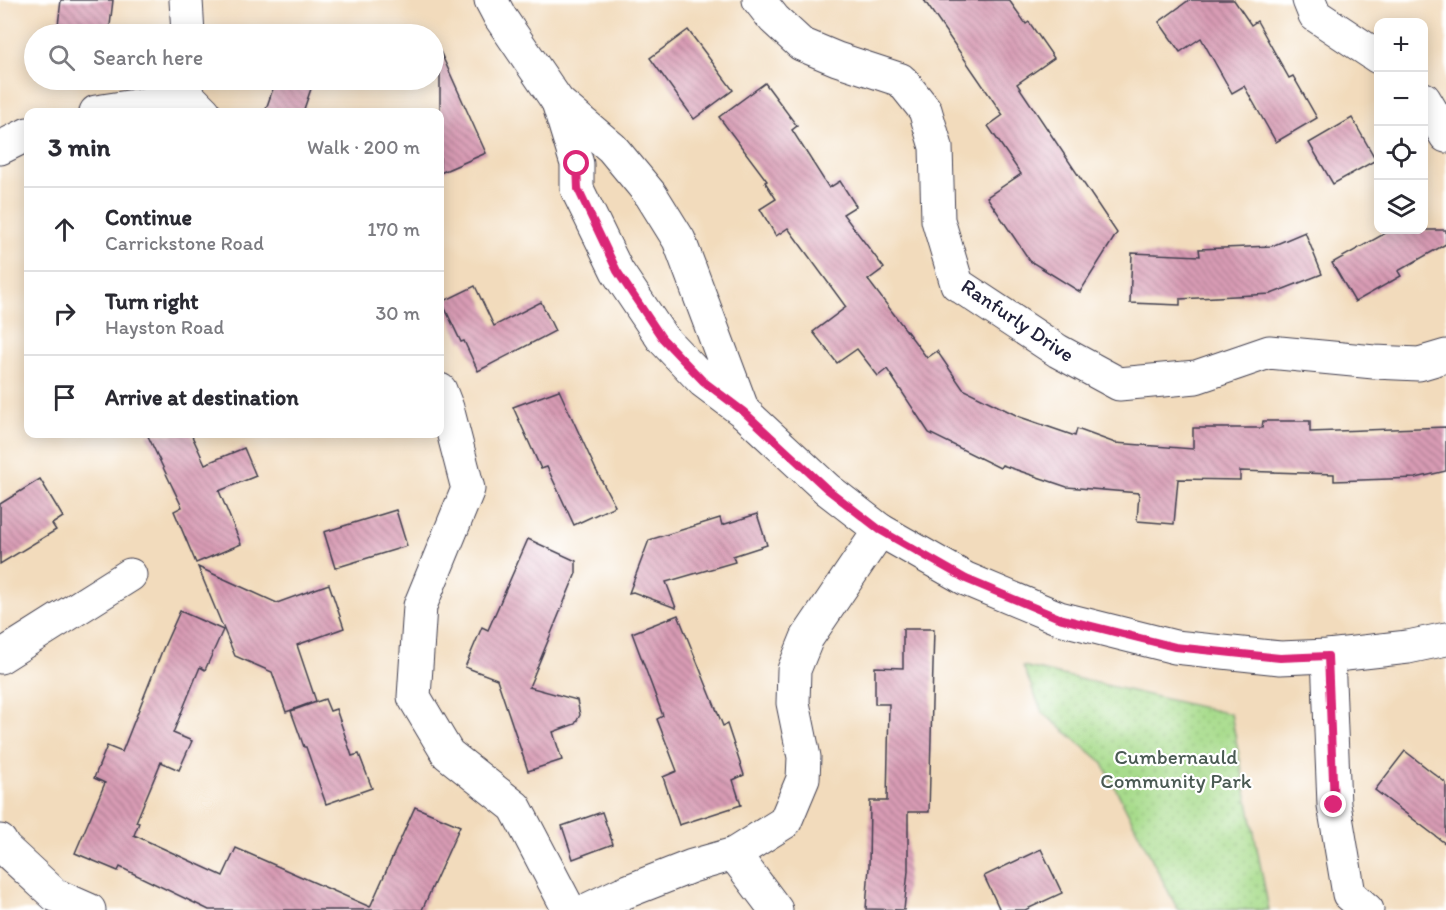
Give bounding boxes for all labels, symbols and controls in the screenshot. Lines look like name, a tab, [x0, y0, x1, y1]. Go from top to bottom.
map controls	[1374, 18, 1428, 234]
button: +	[1374, 18, 1428, 72]
search box	[24, 24, 444, 90]
icon: search	[45, 41, 78, 74]
text: Search here	[93, 44, 203, 71]
button: −	[1374, 72, 1428, 126]
button: locate	[1374, 126, 1428, 180]
text: 3 min	[48, 131, 110, 163]
text: Walk · 200 m	[307, 135, 420, 159]
route start	[563, 150, 589, 176]
button: layers	[1374, 180, 1428, 234]
text: Continue	[105, 204, 192, 231]
icon: ahead	[48, 213, 81, 246]
text: 170 m	[367, 217, 420, 241]
text: Carrickstone Road	[105, 231, 264, 255]
street label: Ranfurly Drive	[957, 273, 1079, 367]
text: Turn right	[105, 288, 199, 315]
icon: right	[48, 297, 81, 330]
text: 30 m	[375, 301, 420, 325]
text: Hayston Road	[105, 315, 224, 339]
icon: arrive	[48, 381, 81, 414]
text: Arrive at destination	[105, 384, 299, 411]
park label: Cumbernauld Community Park	[1100, 744, 1252, 793]
route end	[1320, 791, 1346, 817]

